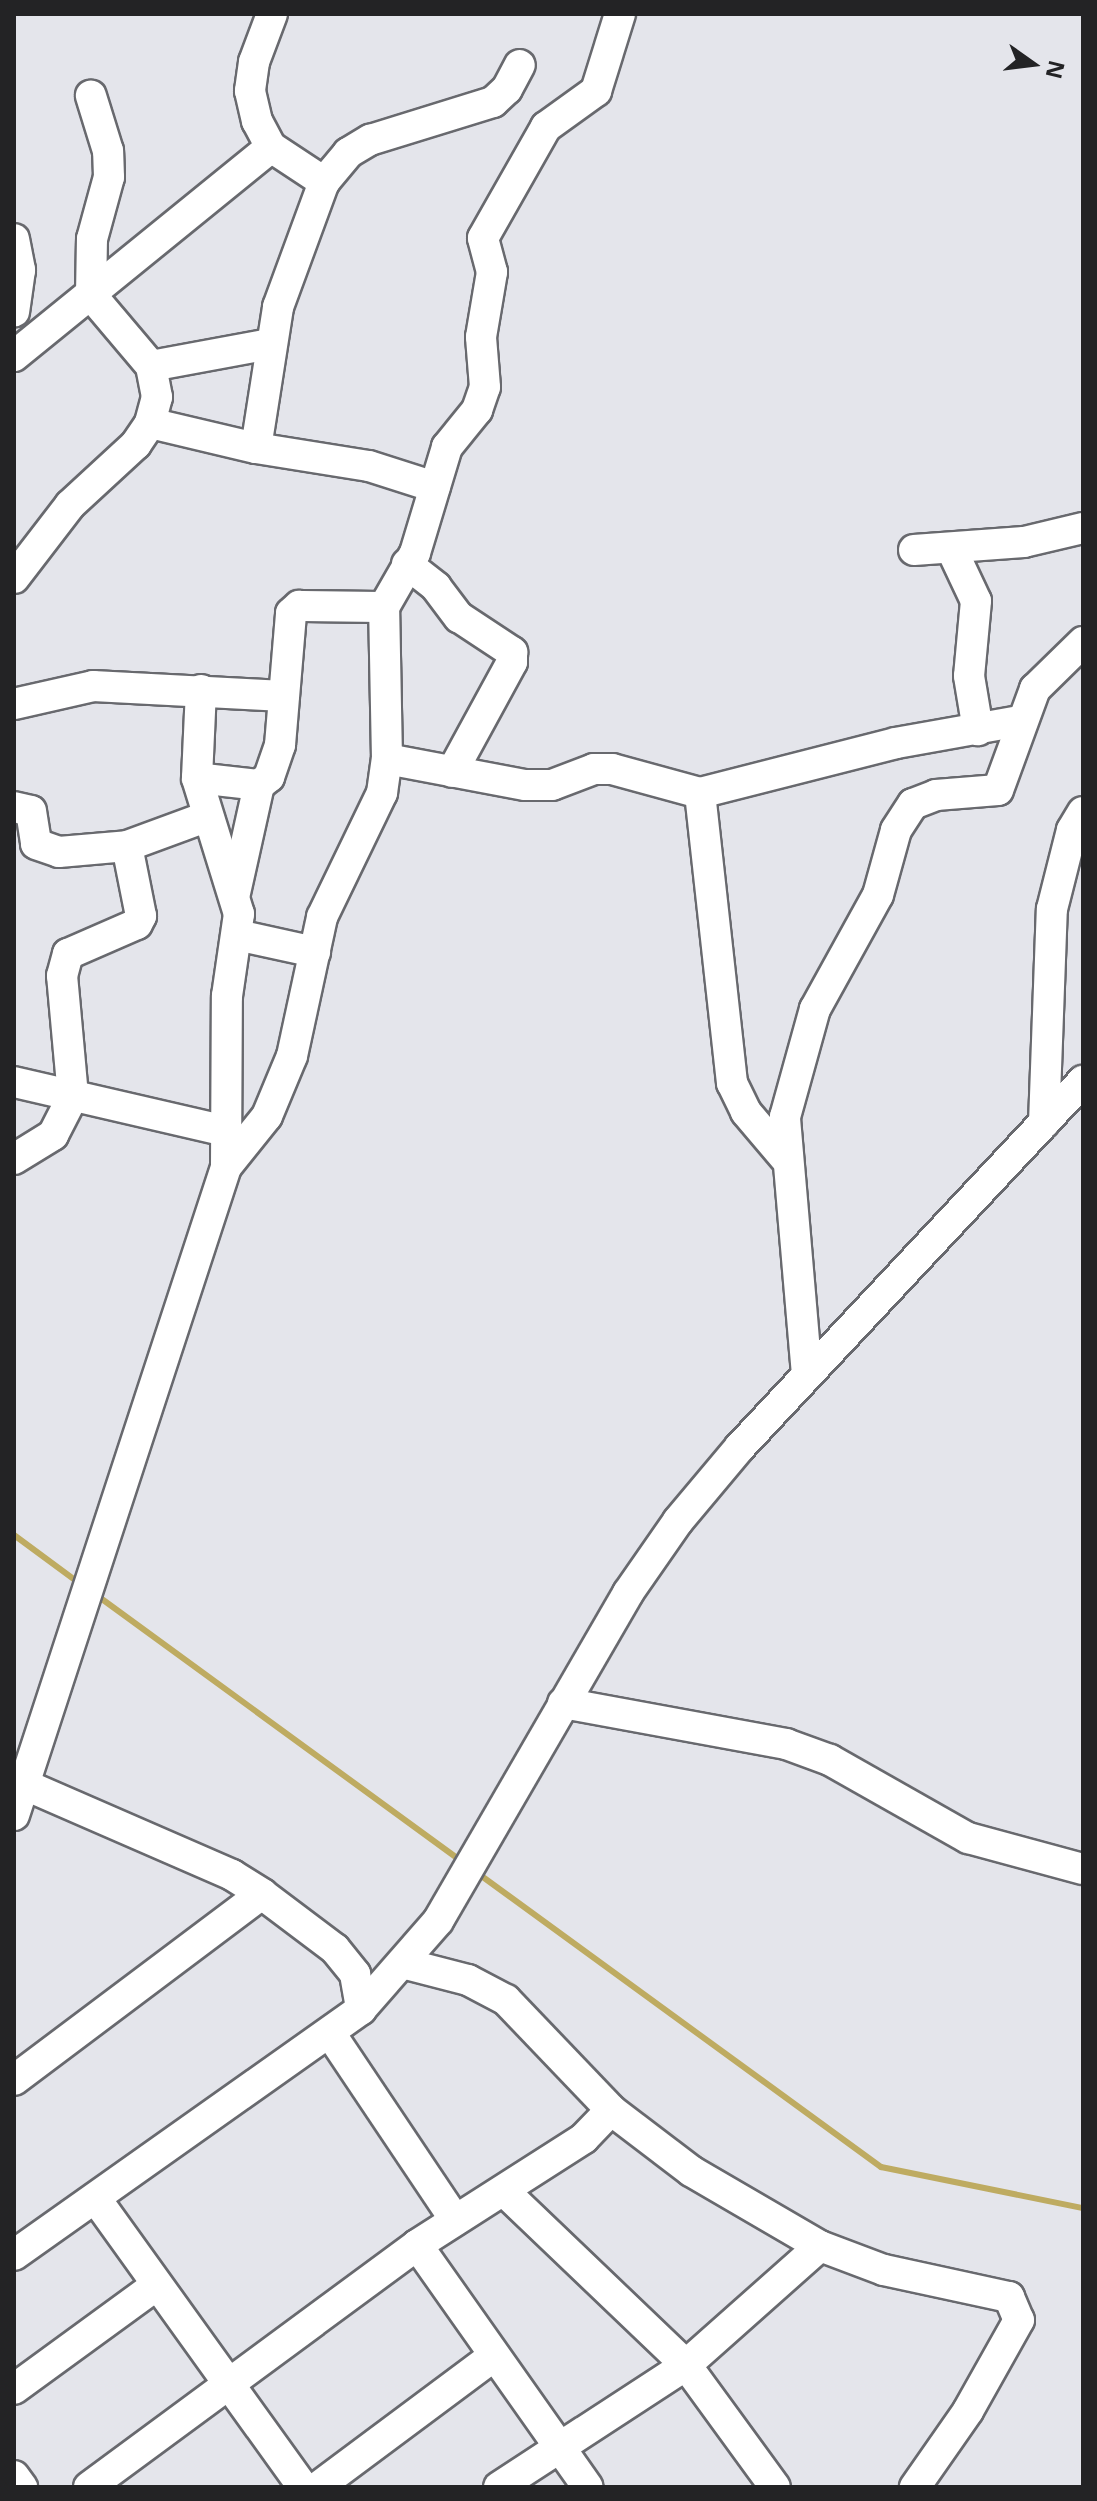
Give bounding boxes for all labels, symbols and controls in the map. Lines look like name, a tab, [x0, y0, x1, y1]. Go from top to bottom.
north arrow	[993, 24, 1073, 104]
text: N	[1040, 57, 1073, 82]

